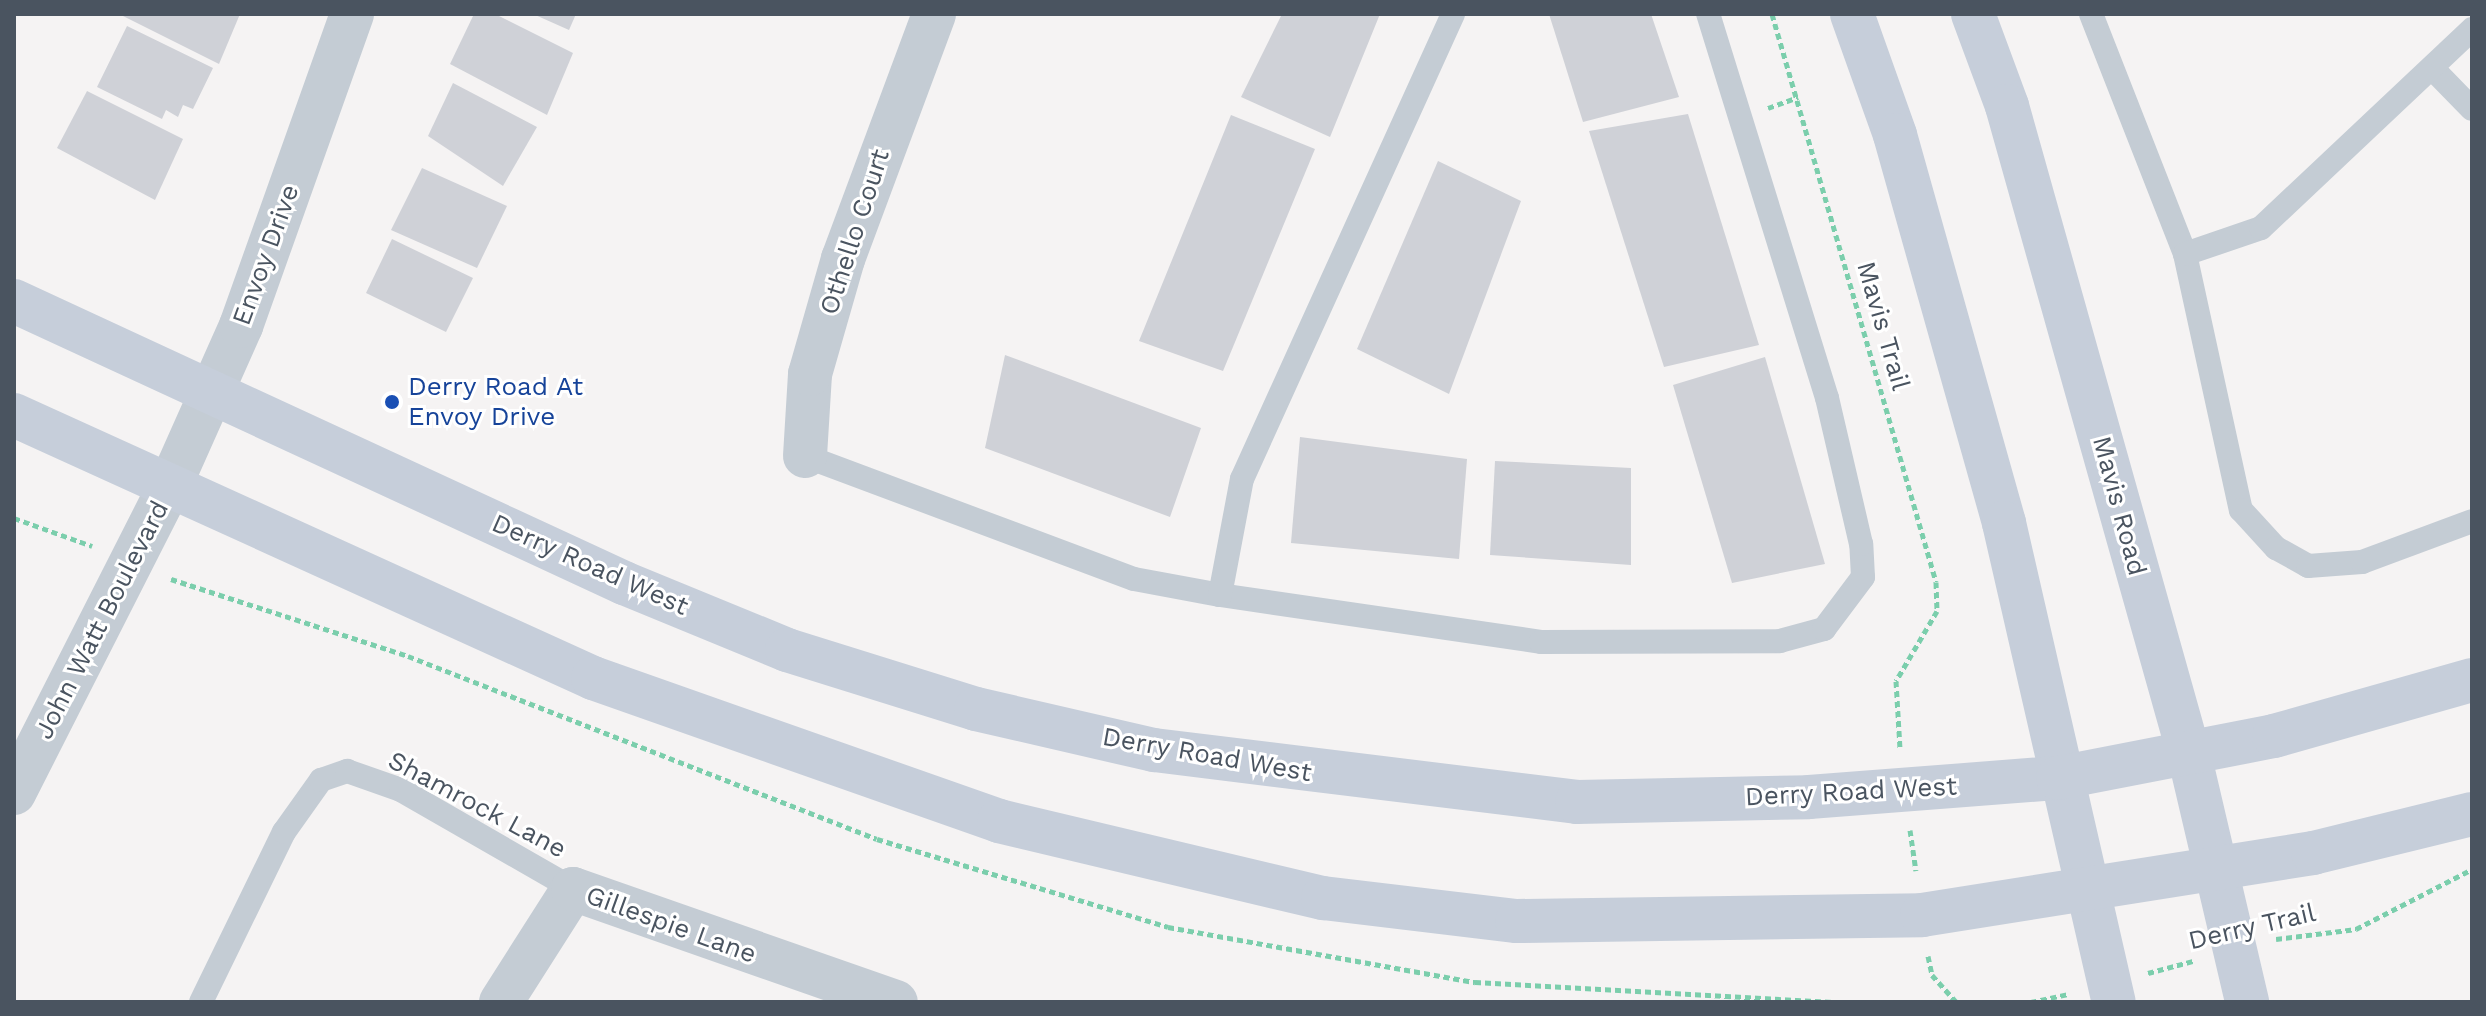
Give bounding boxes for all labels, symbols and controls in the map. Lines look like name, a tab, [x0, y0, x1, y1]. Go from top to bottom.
street label: Othello Court	[814, 145, 896, 319]
street label: Envoy Drive	[226, 180, 306, 330]
street label: Mavis Trail	[1850, 258, 1916, 394]
place label: Derry Road At Envoy Drive	[408, 371, 585, 432]
marker: Derry Road At Envoy Drive	[383, 393, 401, 411]
street label: Mavis Road	[2085, 433, 2153, 579]
street label: John Watt Boulevard	[28, 495, 176, 745]
street label: Derry Road West	[486, 507, 694, 623]
street label: Derry Road West	[1099, 721, 1315, 789]
street label: Shamrock Lane	[382, 745, 572, 865]
street label: Derry Road West	[1744, 771, 1958, 813]
street label: Gillespie Lane	[582, 880, 760, 970]
street label: Derry Trail	[2185, 897, 2319, 957]

